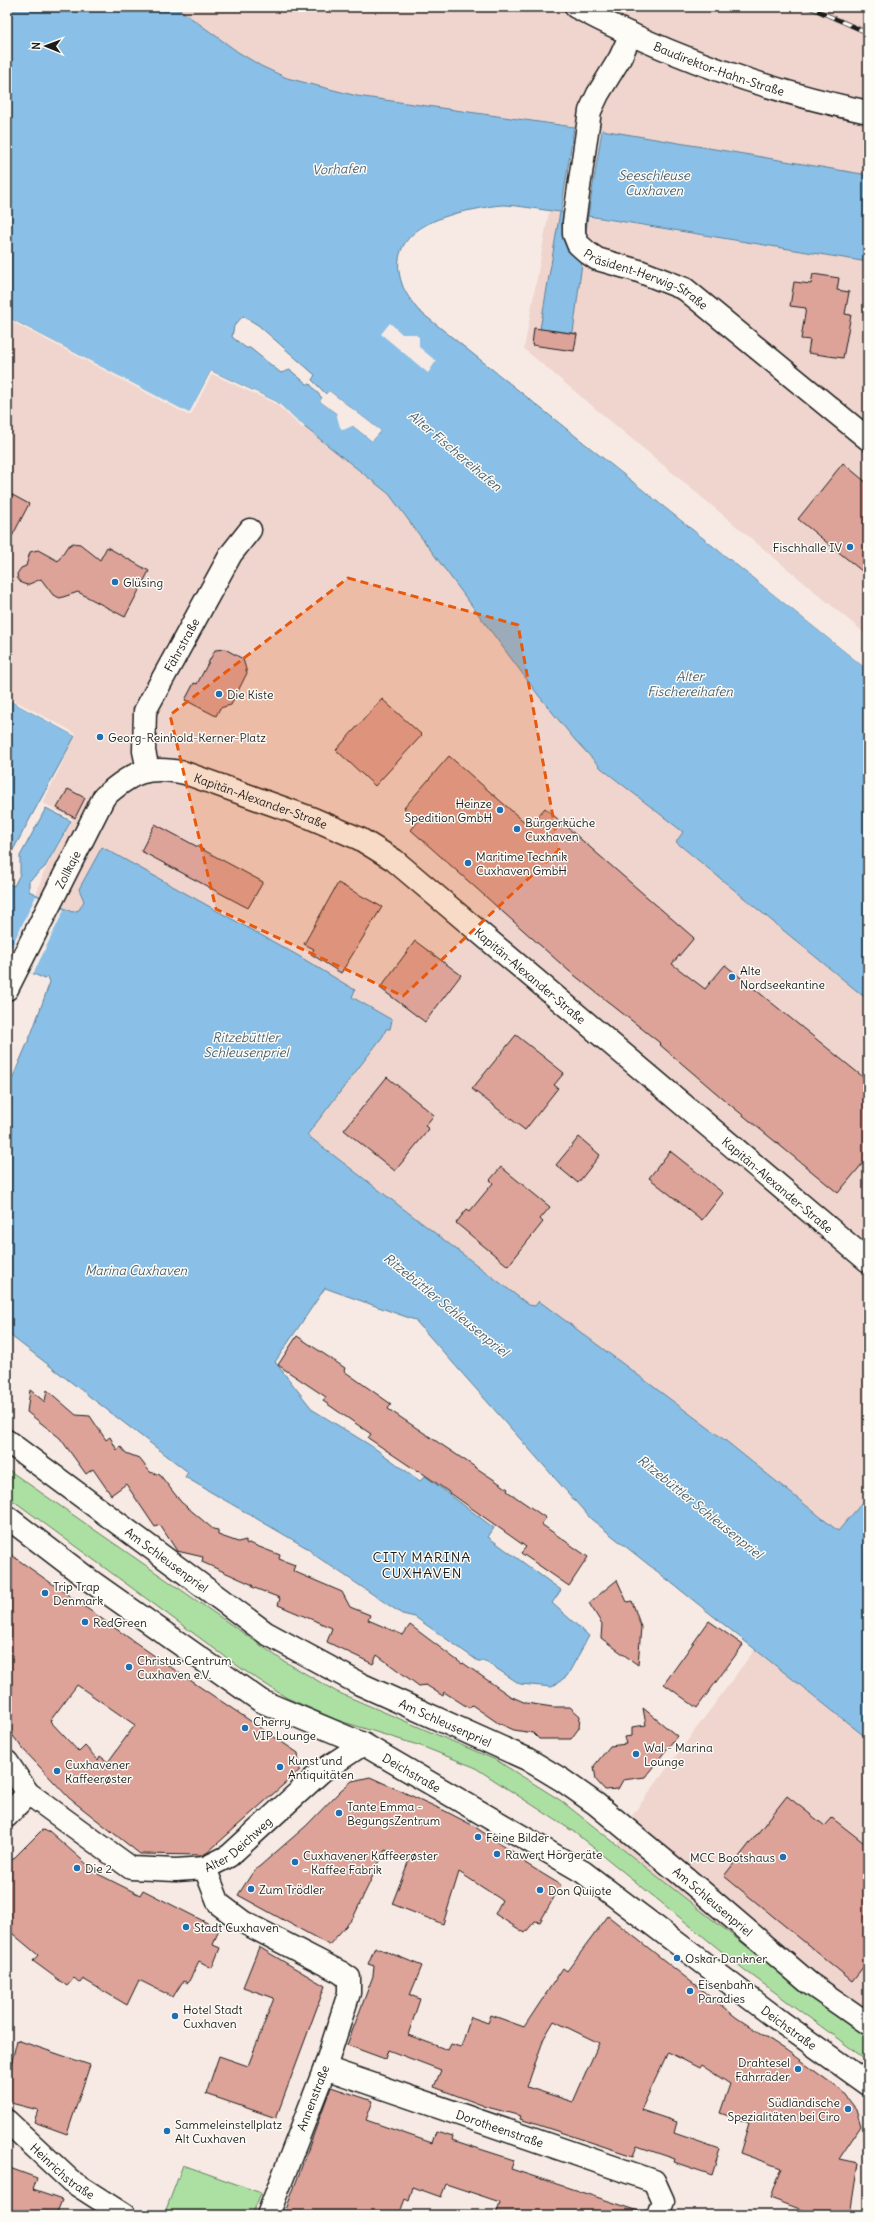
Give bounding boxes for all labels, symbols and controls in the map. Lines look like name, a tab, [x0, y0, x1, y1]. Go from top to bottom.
north arrow	[26, 26, 66, 66]
street label: Baudirektor-Hahn-Straße	[651, 38, 786, 98]
text: N	[29, 42, 43, 50]
water label: Vorhafen	[312, 160, 367, 178]
water label: Seeschleuse Cuxhaven	[618, 167, 691, 199]
street label: Präsident-Herwig-Straße	[581, 245, 711, 312]
water label: Alter Fischereihafen	[405, 407, 505, 495]
place label: Fischhalle IV	[773, 540, 842, 555]
marker: Fischhalle IV	[845, 542, 855, 552]
place label: Glüsing	[123, 575, 163, 590]
marker: Glüsing	[110, 577, 120, 587]
street label: Fährstraße	[161, 615, 202, 674]
water label: Alter Fischereihafen	[647, 668, 733, 700]
place label: Die Kiste	[227, 687, 273, 702]
marker: Die Kiste	[214, 689, 224, 699]
place label: Georg-Reinhold-Kerner-Platz	[108, 730, 266, 745]
marker: Georg-Reinhold-Kerner-Platz	[95, 732, 105, 742]
street label: Kapitän-Alexander-Straße	[192, 769, 330, 832]
place label: Heinze Spedition GmbH	[405, 796, 492, 825]
marker: Heinze Spedition GmbH	[495, 805, 505, 815]
place label: Bürgerküche Cuxhaven	[525, 815, 595, 844]
marker: Bürgerküche Cuxhaven	[512, 824, 522, 834]
street label: Zollkaje	[52, 848, 83, 891]
place label: Maritime Technik Cuxhaven GmbH	[476, 849, 567, 878]
marker: Maritime Technik Cuxhaven GmbH	[463, 858, 473, 868]
street label: Kapitän-Alexander-Straße	[472, 924, 589, 1027]
place label: Alte Nordseekantine	[740, 963, 825, 992]
marker: Alte Nordseekantine	[727, 972, 737, 982]
water label: Ritzebüttler Schleusenpriel	[204, 1029, 291, 1061]
street label: Kapitän-Alexander-Straße	[719, 1134, 836, 1236]
water label: Ritzebüttler Schleusenpriel	[380, 1250, 513, 1362]
water label: Marina Cuxhaven	[85, 1262, 188, 1279]
water label: Ritzebüttler Schleusenpriel	[634, 1452, 767, 1564]
street label: Am Schleusenpriel	[122, 1524, 211, 1595]
district label: CITY MARINA CUXHAVEN	[373, 1548, 471, 1582]
place label: Trip Trap Denmark	[53, 1579, 103, 1608]
marker: Trip Trap Denmark	[40, 1588, 50, 1598]
place label: RedGreen	[93, 1615, 147, 1630]
marker: RedGreen	[80, 1617, 90, 1627]
place label: Christus Centrum Cuxhaven e.V.	[137, 1653, 232, 1682]
marker: Christus Centrum Cuxhaven e.V.	[124, 1662, 134, 1672]
street label: Am Schleusenpriel	[397, 1695, 494, 1750]
place label: Cherry VIP Lounge	[253, 1714, 316, 1743]
marker: Cherry VIP Lounge	[240, 1723, 250, 1733]
place label: Wal - Marina Lounge	[644, 1740, 713, 1769]
marker: Wal - Marina Lounge	[631, 1749, 641, 1759]
street label: Deichstraße	[380, 1750, 444, 1795]
place label: Kunst und Antiquitäten	[288, 1753, 354, 1782]
place label: Cuxhavener Kaffeerøster	[65, 1757, 132, 1786]
marker: Kunst und Antiquitäten	[275, 1762, 285, 1772]
marker: Cuxhavener Kaffeerøster	[52, 1766, 62, 1776]
place label: Tante Emma - BegungsZentrum	[347, 1799, 441, 1828]
marker: Tante Emma - BegungsZentrum	[334, 1808, 344, 1818]
street label: Alter Deichweg	[202, 1813, 275, 1875]
place label: Feine Bilder	[486, 1830, 549, 1845]
marker: Feine Bilder	[473, 1832, 483, 1842]
place label: Rawert Hörgeräte	[505, 1847, 602, 1862]
place label: Cuxhavener Kaffeerøster - Kaffee Fabrik	[303, 1848, 438, 1877]
marker: Rawert Hörgeräte	[492, 1849, 502, 1859]
place label: MCC Bootshaus	[690, 1850, 775, 1865]
marker: MCC Bootshaus	[778, 1852, 788, 1862]
marker: Cuxhavener Kaffeerøster - Kaffee Fabrik	[290, 1857, 300, 1867]
place label: Die 2	[85, 1861, 113, 1876]
marker: Die 2	[72, 1863, 82, 1873]
street label: Am Schleusenpriel	[670, 1863, 756, 1939]
place label: Zum Trödler	[259, 1882, 324, 1897]
place label: Don Quijote	[548, 1883, 612, 1898]
marker: Zum Trödler	[246, 1884, 256, 1894]
marker: Don Quijote	[535, 1885, 545, 1895]
place label: Stadt Cuxhaven	[194, 1920, 279, 1935]
marker: Stadt Cuxhaven	[181, 1922, 191, 1932]
place label: Oskar Dankner	[685, 1951, 767, 1966]
marker: Oskar Dankner	[672, 1953, 682, 1963]
place label: Eisenbahn Paradies	[698, 1977, 754, 2006]
marker: Eisenbahn Paradies	[685, 1986, 695, 1996]
place label: Hotel Stadt Cuxhaven	[183, 2002, 243, 2031]
street label: Deichstraße	[758, 2002, 820, 2052]
marker: Hotel Stadt Cuxhaven	[170, 2011, 180, 2021]
place label: Drahtesel Fahrräder	[735, 2055, 790, 2084]
street label: Annenstraße	[294, 2063, 332, 2133]
marker: Drahtesel Fahrräder	[793, 2064, 803, 2074]
place label: Südländische Spezialitäten bei Ciro	[728, 2095, 840, 2124]
marker: Südländische Spezialitäten bei Ciro	[843, 2104, 853, 2114]
street label: Dorotheenstraße	[454, 2106, 546, 2150]
place label: Sammeleinstellplatz Alt Cuxhaven	[175, 2117, 282, 2146]
marker: Sammeleinstellplatz Alt Cuxhaven	[162, 2126, 172, 2136]
street label: Heinrichstraße	[28, 2140, 98, 2202]

